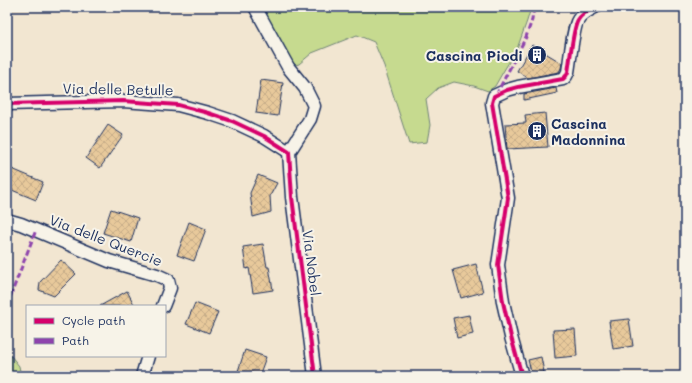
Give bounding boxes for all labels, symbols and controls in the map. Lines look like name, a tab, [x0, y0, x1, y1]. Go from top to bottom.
building icon: Cascina Piodi	[526, 44, 548, 66]
place label: Cascina Piodi	[426, 46, 523, 65]
street label: Via delle Betulle	[62, 79, 174, 99]
place label: Cascina Madonnina	[551, 114, 626, 149]
building icon: Cascina Madonnina	[526, 120, 548, 142]
street label: Via delle Quercie	[47, 210, 165, 270]
street label: Via Nobel	[299, 229, 325, 297]
legend	[26, 305, 166, 357]
text: Cycle path	[62, 312, 125, 328]
text: Path	[62, 332, 89, 348]

